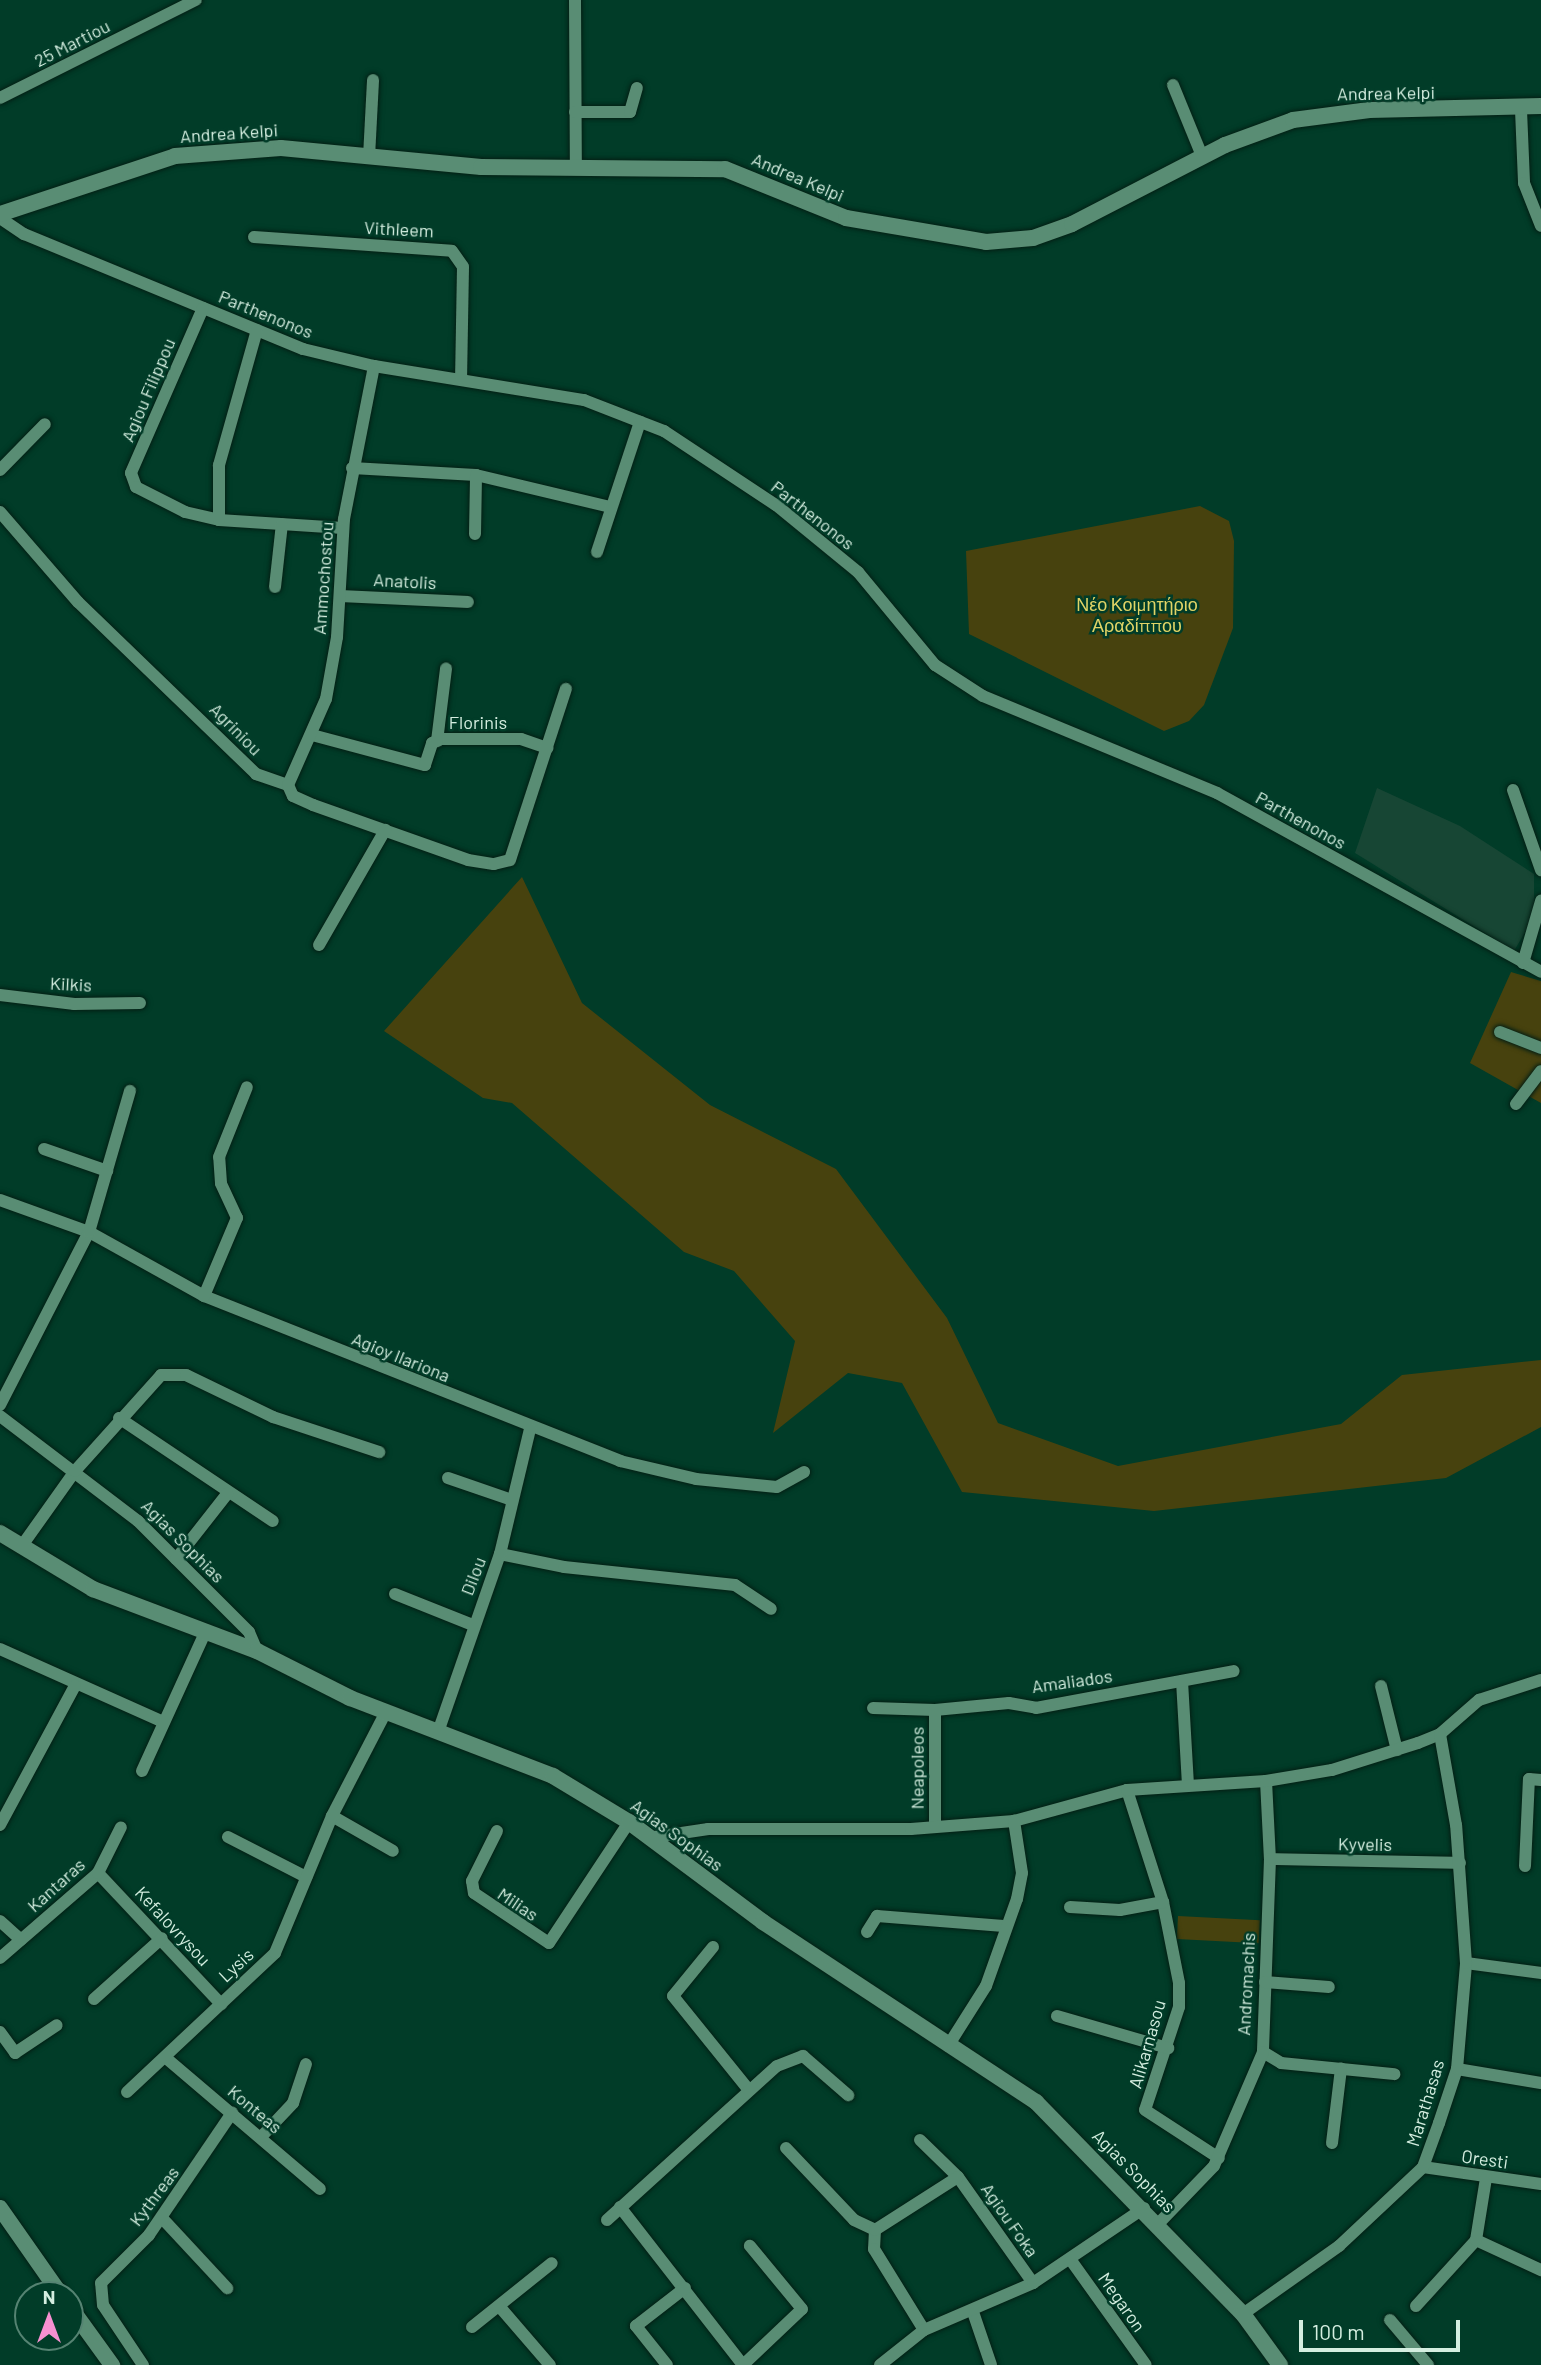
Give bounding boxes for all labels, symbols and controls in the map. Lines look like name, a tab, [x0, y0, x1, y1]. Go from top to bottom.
street label: 25 Martiou	[31, 15, 113, 71]
street label: Andrea Kelpi	[1337, 81, 1435, 105]
street label: Andrea Kelpi	[179, 119, 279, 147]
street label: Andrea Kelpi	[749, 148, 847, 206]
street label: Vithleem	[364, 216, 434, 242]
street label: Parthenonos	[216, 285, 316, 343]
street label: Agiou Filippou	[116, 335, 180, 445]
street label: Parthenonos	[767, 476, 859, 554]
street label: Ammochostou	[308, 521, 338, 635]
street label: Anatolis	[373, 569, 437, 593]
park label: Νέο Κοιμητήριο Αραδίππου	[1076, 594, 1198, 636]
street label: Agriniou	[205, 698, 267, 760]
street label: Florinis	[449, 711, 507, 733]
street label: Parthenonos	[1252, 786, 1350, 854]
street label: Kilkis	[49, 972, 93, 996]
street label: Agioy Ilariona	[349, 1328, 453, 1386]
street label: Agias Sophias	[137, 1495, 229, 1587]
street label: Dilou	[456, 1554, 490, 1598]
street label: Amaliados	[1030, 1665, 1114, 1697]
street label: Neapoleos	[906, 1727, 928, 1809]
street label: Agias Sophias	[627, 1794, 727, 1876]
street label: Kyvelis	[1338, 1833, 1392, 1855]
street label: Kantaras	[23, 1854, 89, 1916]
street label: Kefalovrysou	[131, 1882, 215, 1970]
street label: Milias	[494, 1883, 542, 1925]
street label: Andromachis	[1233, 1932, 1259, 2036]
street label: Lysis	[214, 1944, 258, 1986]
street label: Alikarnasou	[1124, 1997, 1170, 2091]
street label: Marathasas	[1402, 2057, 1448, 2149]
street label: Konteas	[224, 2080, 286, 2138]
street label: Agias Sophias	[1088, 2125, 1180, 2217]
street label: Oresti	[1460, 2145, 1510, 2173]
street label: Kythreas	[125, 2162, 183, 2230]
street label: Agiou Foka	[977, 2179, 1043, 2261]
street label: Megaron	[1094, 2268, 1150, 2336]
north arrow	[14, 2281, 84, 2351]
text: N	[43, 2285, 55, 2308]
scale bar	[1303, 2306, 1464, 2350]
text: 100 m	[1312, 2319, 1365, 2344]

